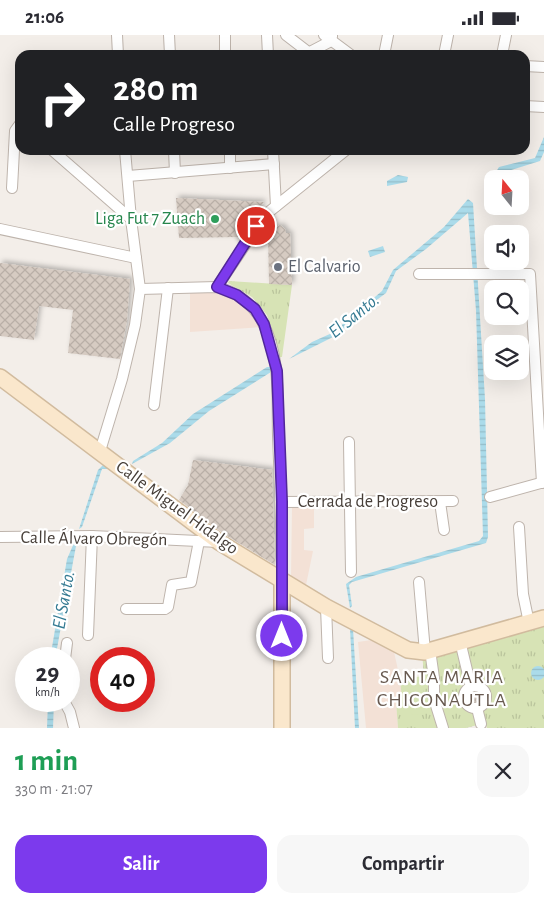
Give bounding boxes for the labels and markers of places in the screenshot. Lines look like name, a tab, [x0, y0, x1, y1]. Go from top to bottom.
pin	[235, 205, 277, 247]
place label: Liga Fut 7 Zuach	[95, 210, 205, 228]
marker: Liga Fut 7 Zuach	[209, 213, 221, 225]
place label: El Calvario	[288, 258, 361, 276]
marker: El Calvario	[272, 261, 284, 273]

